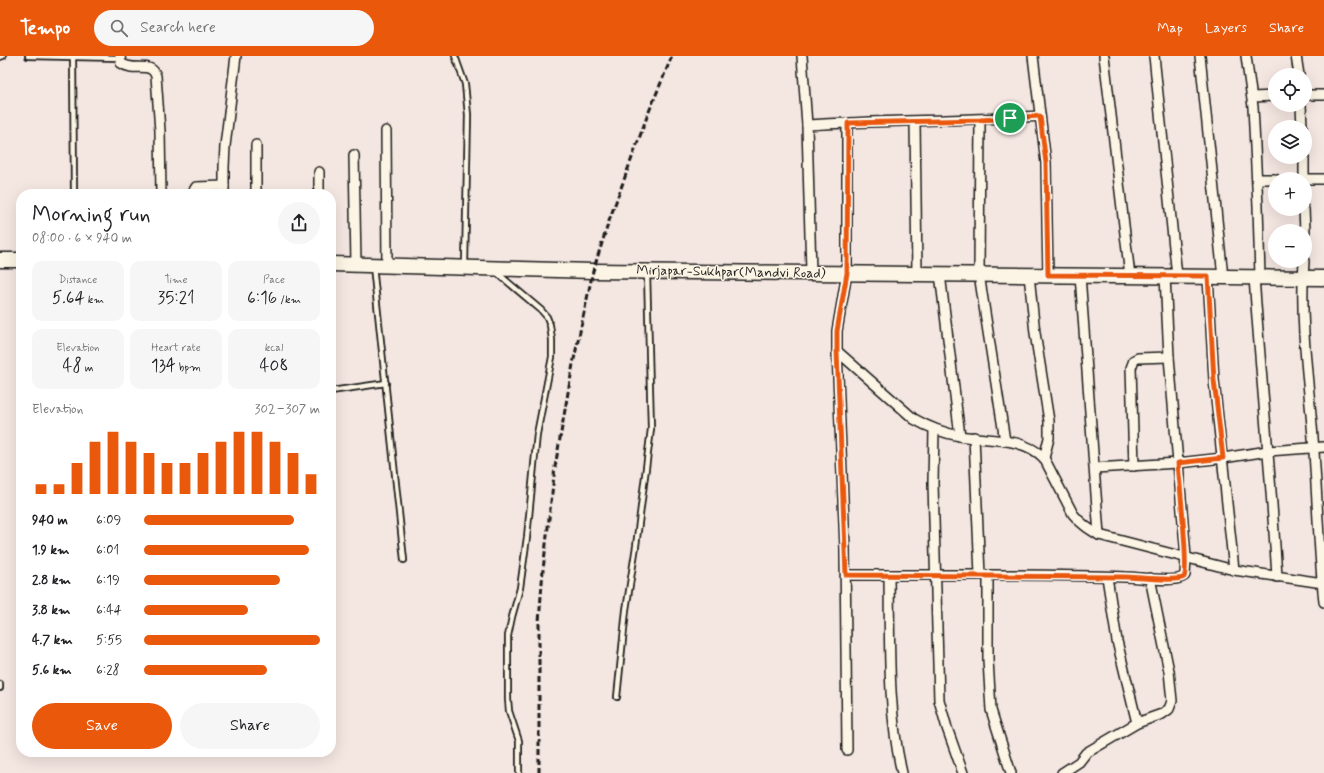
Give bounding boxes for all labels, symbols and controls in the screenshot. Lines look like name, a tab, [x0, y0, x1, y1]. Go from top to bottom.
search box	[94, 10, 374, 46]
text: Tempo	[20, 16, 70, 41]
icon: search	[108, 17, 130, 39]
text: Search here	[140, 18, 216, 38]
text: Map	[1157, 19, 1183, 37]
text: Layers	[1205, 19, 1247, 37]
text: Share	[1269, 19, 1304, 37]
map controls	[1268, 68, 1312, 268]
button: locate	[1268, 68, 1312, 112]
pin	[993, 101, 1027, 135]
icon: arrive	[999, 107, 1021, 129]
button: layers	[1268, 120, 1312, 164]
button: +	[1268, 172, 1312, 216]
text: Morning run	[32, 201, 151, 229]
button: share	[278, 202, 320, 244]
button: −	[1268, 224, 1312, 268]
text: 08:00 · 6 × 940 m	[32, 230, 132, 247]
street label: Mirjapar-Sukhpar(Mandvi Road)	[636, 261, 826, 283]
text: Distance	[59, 273, 97, 287]
text: Time	[164, 273, 188, 287]
text: Pace	[263, 273, 285, 287]
text: 5.64	[52, 287, 85, 309]
text: 35:21	[158, 287, 194, 309]
text: 6:16	[247, 287, 277, 309]
text: km	[85, 293, 104, 307]
text: /km	[277, 293, 301, 307]
text: Elevation	[56, 341, 100, 355]
text: Heart rate	[151, 341, 201, 355]
text: kcal	[265, 341, 283, 355]
text: 48	[63, 355, 82, 377]
text: 134	[151, 355, 176, 377]
text: 408	[260, 355, 288, 377]
text: m	[82, 361, 93, 375]
text: bpm	[176, 361, 201, 375]
text: Elevation	[32, 401, 83, 418]
text: 302–307 m	[255, 401, 320, 418]
text: 940 m	[32, 512, 68, 529]
text: 6:09	[96, 512, 121, 529]
text: 1.9 km	[32, 542, 69, 559]
text: 6:01	[96, 542, 119, 559]
text: 2.8 km	[32, 572, 71, 589]
text: 6:19	[96, 572, 120, 589]
text: 3.8 km	[32, 602, 70, 619]
text: 6:44	[96, 602, 122, 619]
text: 4.7 km	[32, 632, 73, 649]
text: 5:55	[96, 632, 122, 649]
text: 5.6 km	[32, 662, 72, 679]
text: 6:28	[96, 662, 120, 679]
button: Save	[32, 703, 172, 749]
button: Share	[180, 703, 320, 749]

